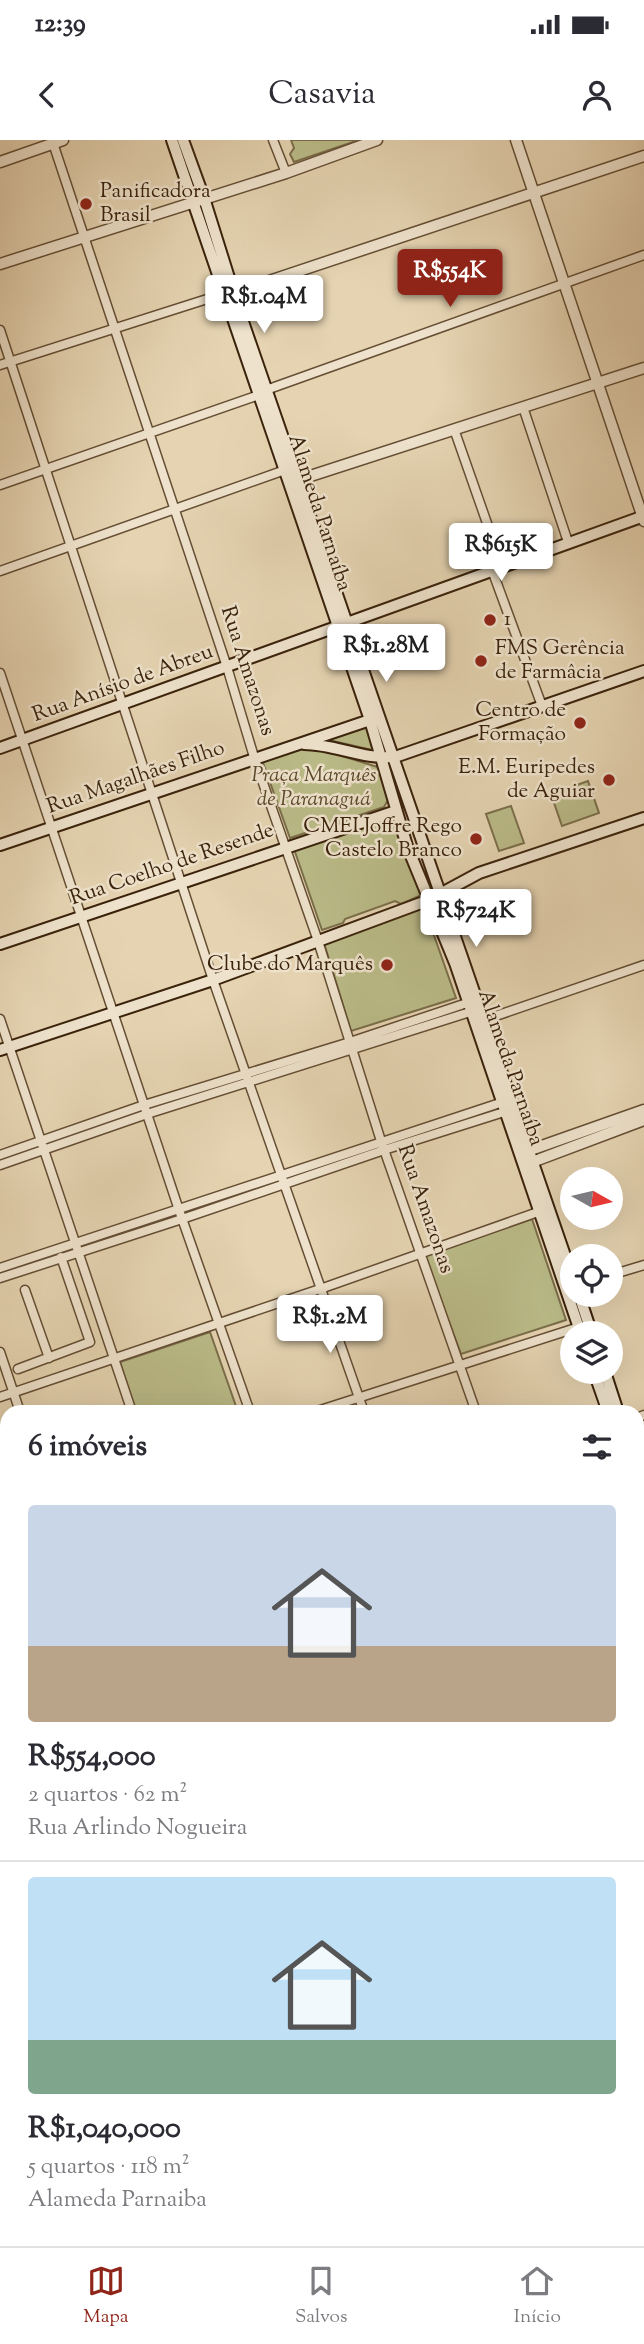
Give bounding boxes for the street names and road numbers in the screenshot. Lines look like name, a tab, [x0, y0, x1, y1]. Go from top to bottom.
street label: Alameda Parnaíba	[279, 431, 359, 596]
street label: Rua Amazonas	[212, 602, 282, 740]
street label: Rua Anísio de Abreu	[28, 637, 218, 731]
street label: Rua Magalhães Filho	[43, 734, 229, 822]
street label: Rua Coelho de Resende	[66, 816, 278, 914]
street label: Alameda Parnaíba	[469, 986, 551, 1150]
street label: Rua Amazonas	[389, 1140, 461, 1278]

